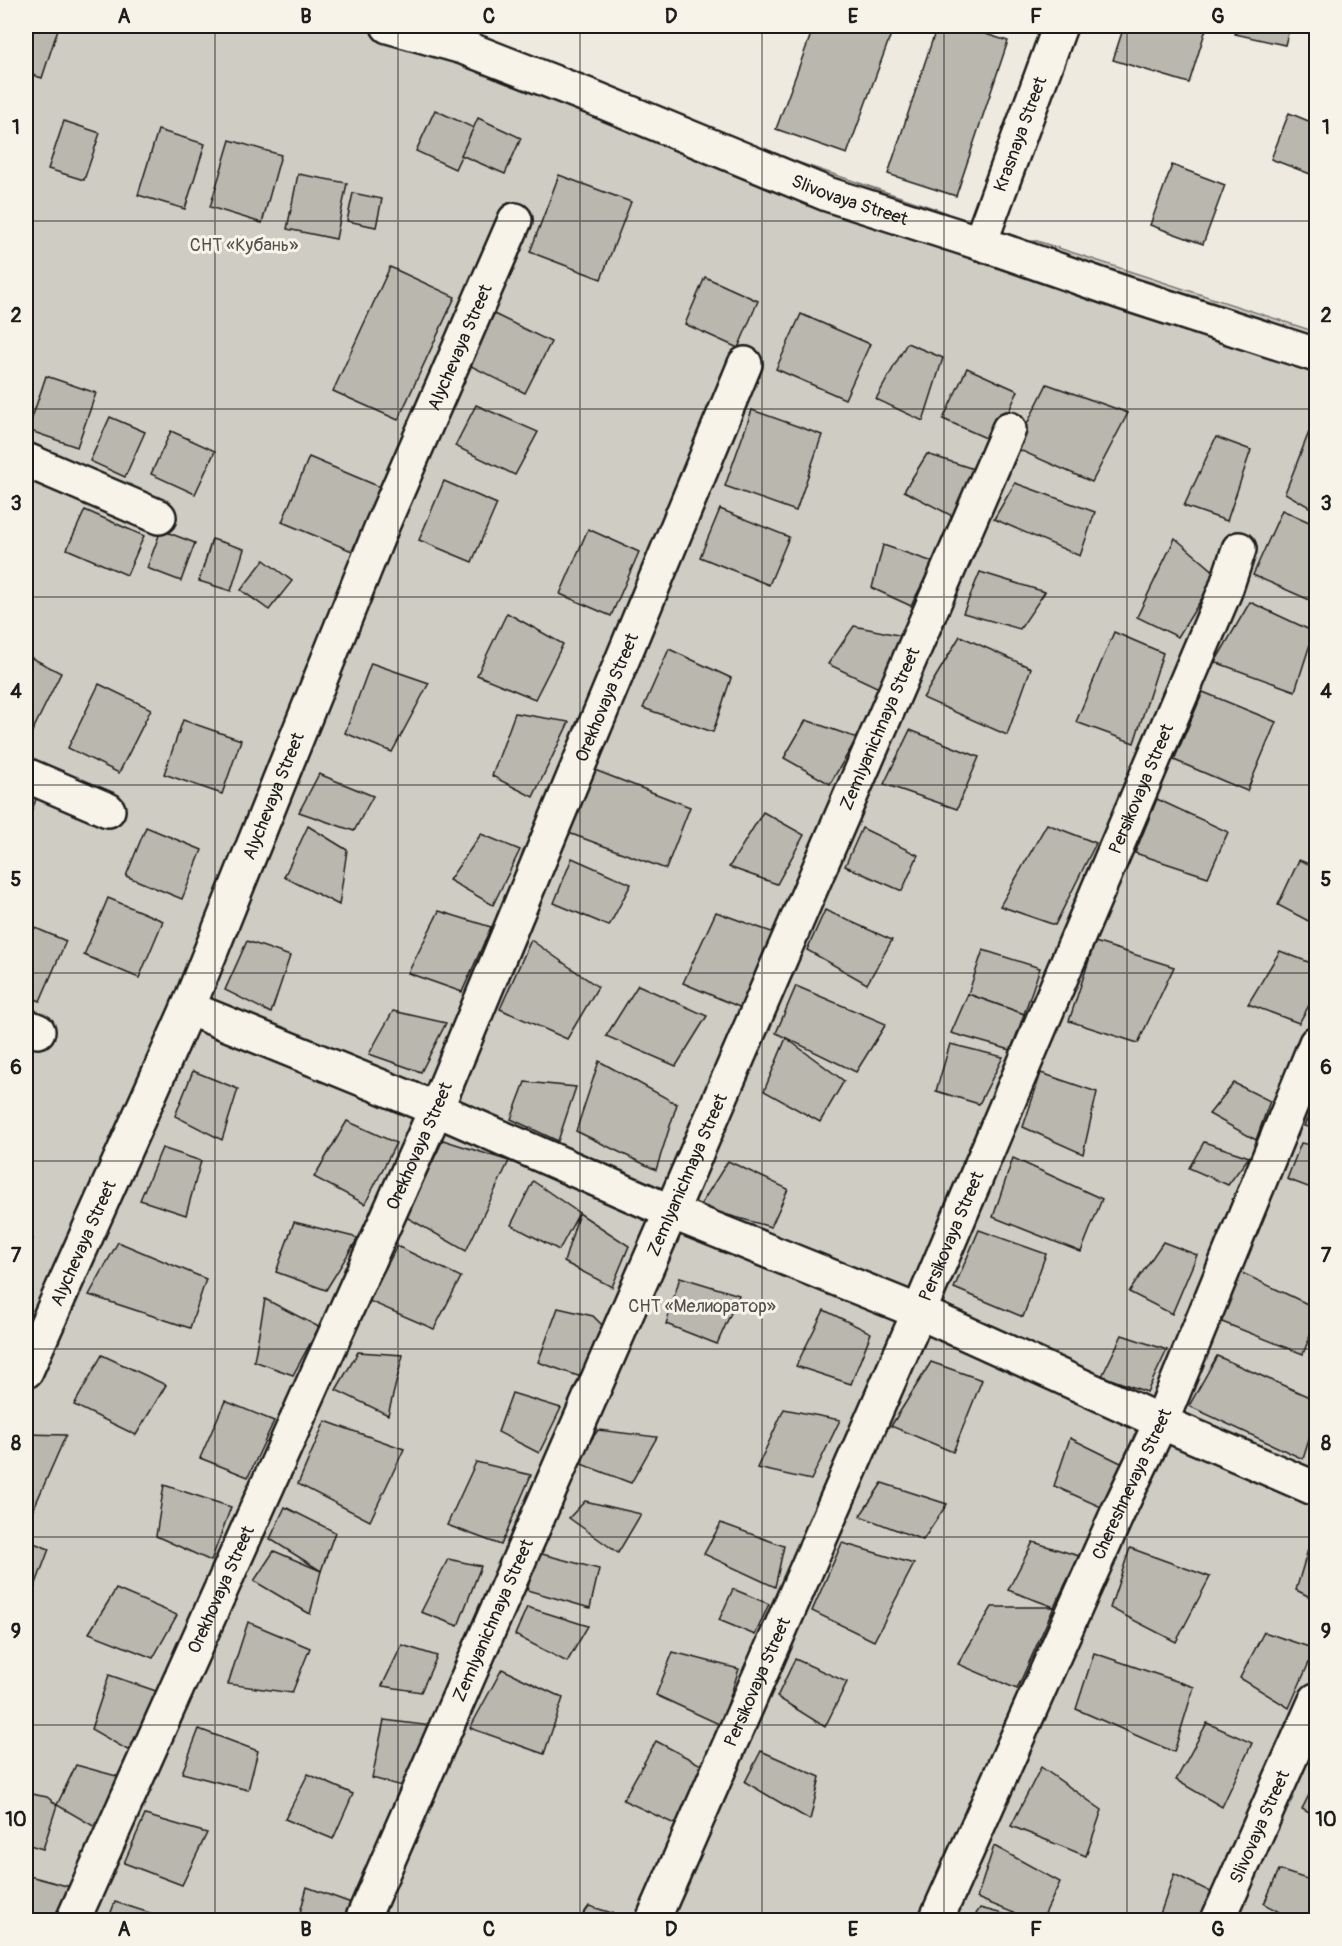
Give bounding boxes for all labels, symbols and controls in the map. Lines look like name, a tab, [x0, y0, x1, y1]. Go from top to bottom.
text: A	[118, 4, 131, 29]
text: B	[300, 4, 312, 29]
text: C	[483, 4, 495, 29]
text: D	[665, 4, 678, 29]
text: E	[848, 4, 859, 29]
text: F	[1030, 4, 1042, 29]
text: G	[1211, 4, 1225, 29]
street label: Krasnaya Street	[989, 73, 1053, 195]
text: 1	[12, 115, 20, 140]
text: 1	[1322, 115, 1330, 140]
street label: Slivovaya Street	[788, 170, 911, 231]
park label: СНТ «Кубань»	[190, 234, 298, 257]
street label: Alychevaya Street	[423, 280, 498, 414]
text: 2	[10, 303, 22, 328]
text: 2	[1320, 303, 1332, 328]
text: 3	[10, 491, 22, 516]
text: 3	[1320, 491, 1332, 516]
street label: Orekhovaya Street	[570, 629, 644, 766]
street label: Zemlyanichnaya Street	[835, 643, 926, 814]
text: 4	[10, 679, 22, 704]
text: 4	[1320, 679, 1332, 704]
street label: Persikovaya Street	[1104, 720, 1180, 857]
street label: Alychevaya Street	[238, 728, 310, 863]
text: 5	[11, 867, 22, 892]
text: 5	[1321, 867, 1332, 892]
text: 6	[10, 1055, 22, 1080]
text: 6	[1320, 1055, 1332, 1080]
street label: Orekhovaya Street	[381, 1078, 458, 1214]
street label: Zemlyanichnaya Street	[642, 1089, 733, 1260]
street label: Persikovaya Street	[914, 1167, 990, 1305]
street label: Alychevaya Street	[45, 1176, 122, 1310]
text: 7	[11, 1243, 22, 1268]
text: 7	[1321, 1243, 1332, 1268]
park label: СНТ «Мелиоратор»	[628, 1295, 776, 1318]
street label: Chereshnevaya Street	[1087, 1405, 1178, 1563]
text: 8	[11, 1431, 21, 1456]
text: 8	[1321, 1431, 1331, 1456]
street label: Orekhovaya Street	[183, 1522, 260, 1657]
street label: Zemlyanichnaya Street	[448, 1535, 539, 1705]
street label: Persikovaya Street	[719, 1613, 796, 1750]
text: 9	[11, 1619, 21, 1644]
text: 9	[1321, 1619, 1331, 1644]
street label: Slivovaya Street	[1225, 1766, 1296, 1887]
text: 10	[5, 1807, 27, 1832]
text: 10	[1315, 1807, 1337, 1832]
text: A	[118, 1917, 131, 1942]
text: B	[300, 1917, 312, 1942]
text: C	[483, 1917, 495, 1942]
text: D	[665, 1917, 678, 1942]
text: E	[848, 1917, 859, 1942]
text: F	[1030, 1917, 1042, 1942]
text: G	[1211, 1917, 1225, 1942]

